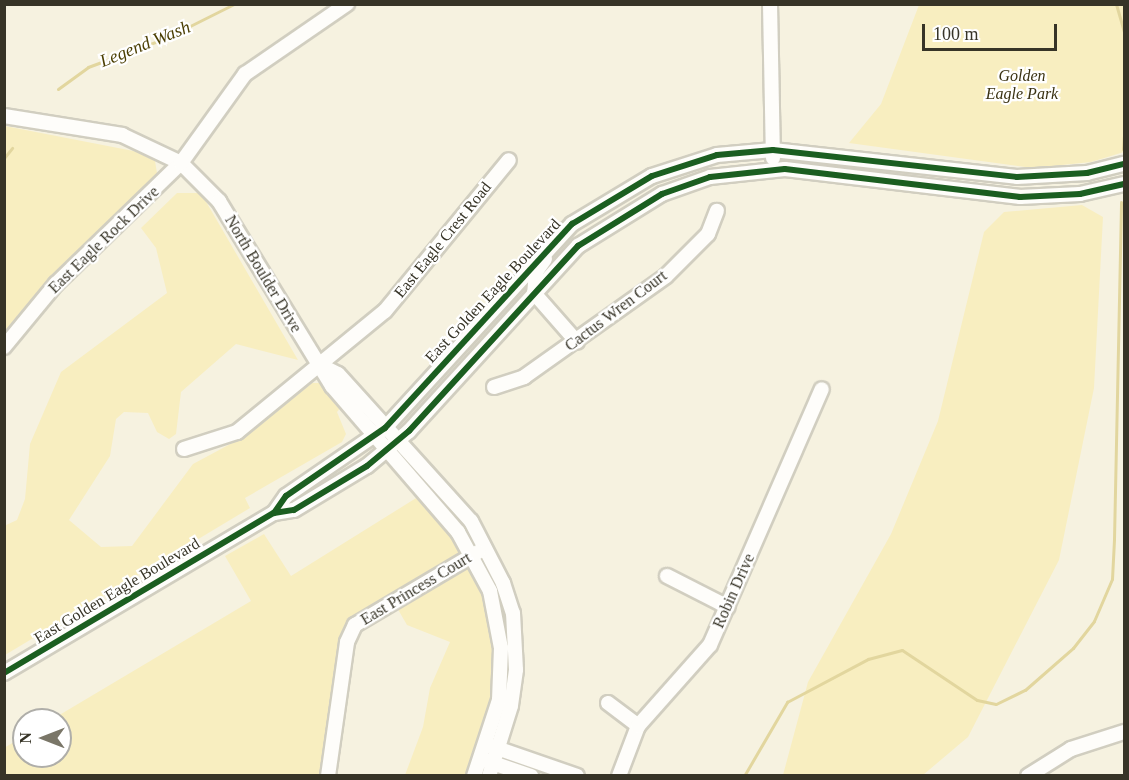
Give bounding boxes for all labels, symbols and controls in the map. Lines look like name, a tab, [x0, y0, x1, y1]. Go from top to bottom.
scale bar	[925, 12, 1060, 50]
water label: Legend Wash	[97, 16, 193, 72]
text: 100 m	[933, 24, 979, 44]
park label: Golden Eagle Park	[986, 66, 1058, 104]
street label: East Eagle Crest Road	[390, 178, 496, 302]
street label: East Eagle Rock Drive	[45, 182, 163, 298]
street label: North Boulder Drive	[220, 212, 306, 336]
street label: East Golden Eagle Boulevard	[421, 215, 565, 367]
street label: Cactus Wren Court	[561, 266, 671, 356]
street label: East Golden Eagle Boulevard	[31, 534, 203, 648]
street label: East Princess Court	[357, 548, 475, 630]
street label: Robin Drive	[709, 551, 759, 631]
north arrow	[12, 708, 72, 768]
text: N	[17, 732, 34, 744]

